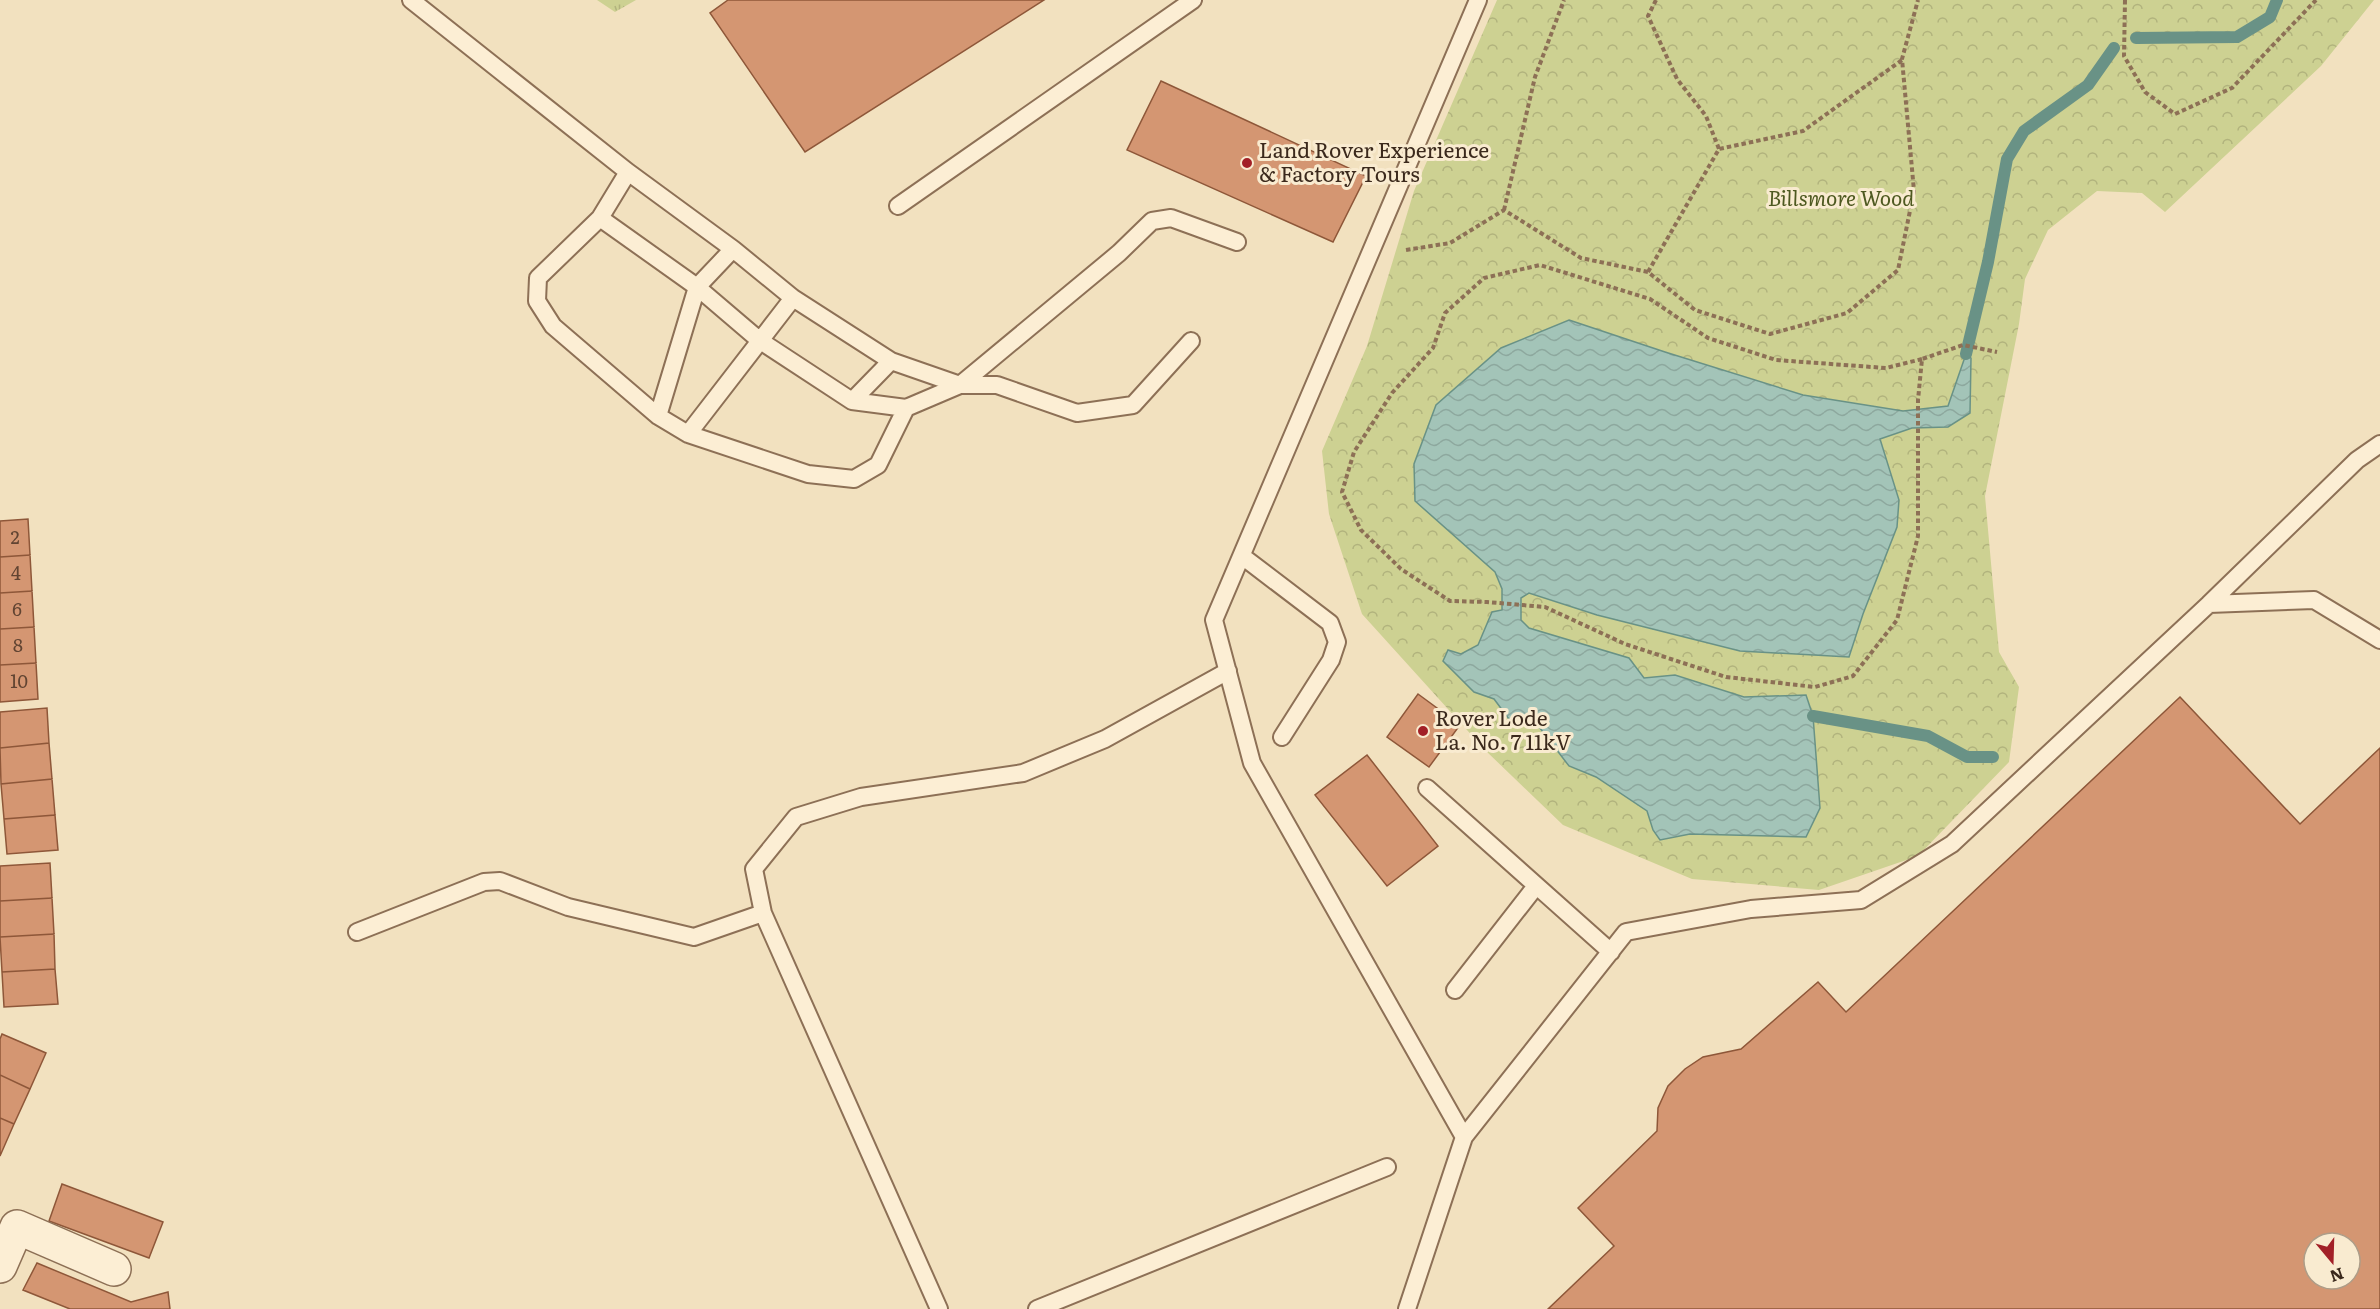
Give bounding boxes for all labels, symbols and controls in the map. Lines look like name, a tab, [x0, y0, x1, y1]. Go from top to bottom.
place label: Land Rover Experience & Factory Tours	[1259, 133, 1489, 188]
marker: Land Rover Experience & Factory Tours	[1240, 156, 1254, 170]
park label: Billsmore Wood	[1768, 181, 1914, 212]
house number: 2	[10, 523, 20, 550]
house number: 4	[11, 559, 21, 586]
house number: 6	[12, 595, 22, 622]
house number: 8	[13, 631, 23, 658]
house number: 10	[10, 667, 28, 694]
place label: Rover Lode La. No. 7 11kV	[1435, 701, 1571, 756]
marker: Rover Lode La. No. 7 11kV	[1416, 724, 1430, 738]
north arrow	[2302, 1231, 2362, 1291]
text: N	[2327, 1263, 2347, 1290]

